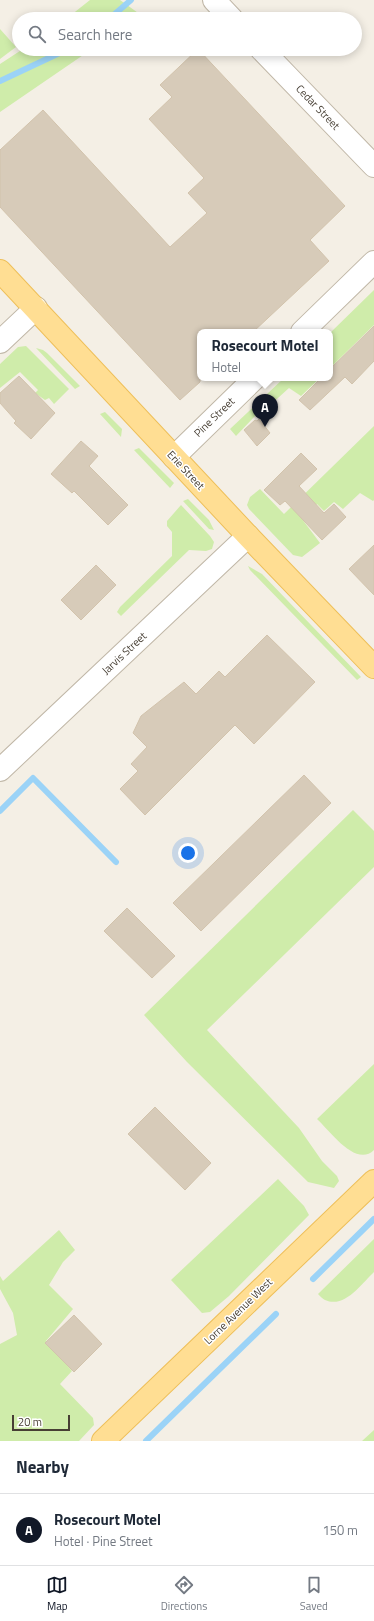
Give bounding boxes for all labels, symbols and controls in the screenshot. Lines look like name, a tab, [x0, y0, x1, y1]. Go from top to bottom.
search box	[12, 12, 362, 56]
icon: search	[26, 23, 48, 45]
text: Search here	[58, 23, 132, 46]
street label: Cedar Street	[292, 81, 344, 133]
popup	[197, 329, 333, 381]
text: Rosecourt Motel	[211, 334, 319, 357]
text: Hotel	[211, 357, 241, 377]
street label: Pine Street	[190, 393, 238, 441]
pin: A	[252, 394, 278, 427]
street label: Erie Street	[164, 447, 209, 493]
street label: Jarvis Street	[98, 628, 150, 678]
your location	[178, 843, 198, 863]
street label: Lorne Avenue West	[200, 1274, 276, 1348]
scale bar	[12, 1413, 70, 1432]
text: 20 m	[18, 1414, 42, 1430]
text: Nearby	[16, 1454, 69, 1480]
text: Rosecourt Motel	[54, 1508, 161, 1531]
text: A	[25, 1520, 33, 1540]
text: 150 m	[322, 1520, 358, 1540]
text: Hotel · Pine Street	[54, 1531, 153, 1551]
tab: Map	[46, 1574, 68, 1614]
tab: Directions	[161, 1574, 207, 1614]
tab: Saved	[300, 1574, 328, 1614]

